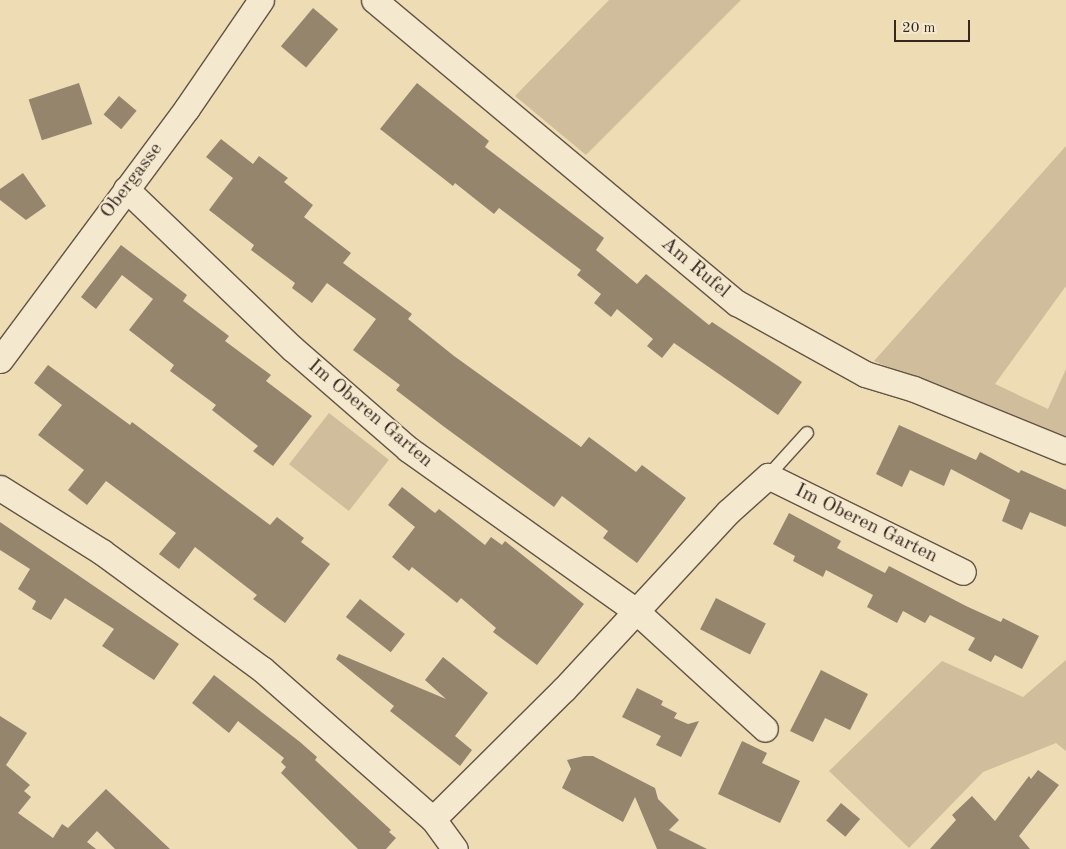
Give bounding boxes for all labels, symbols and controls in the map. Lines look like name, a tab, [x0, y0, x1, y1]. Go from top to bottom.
scale bar	[896, 10, 972, 42]
text: 20 m	[902, 21, 936, 36]
street label: Obergasse	[96, 138, 168, 224]
street label: Am Rufel	[656, 232, 734, 304]
street label: Im Oberen Garten	[303, 355, 437, 473]
street label: Im Oberen Garten	[791, 479, 941, 569]

